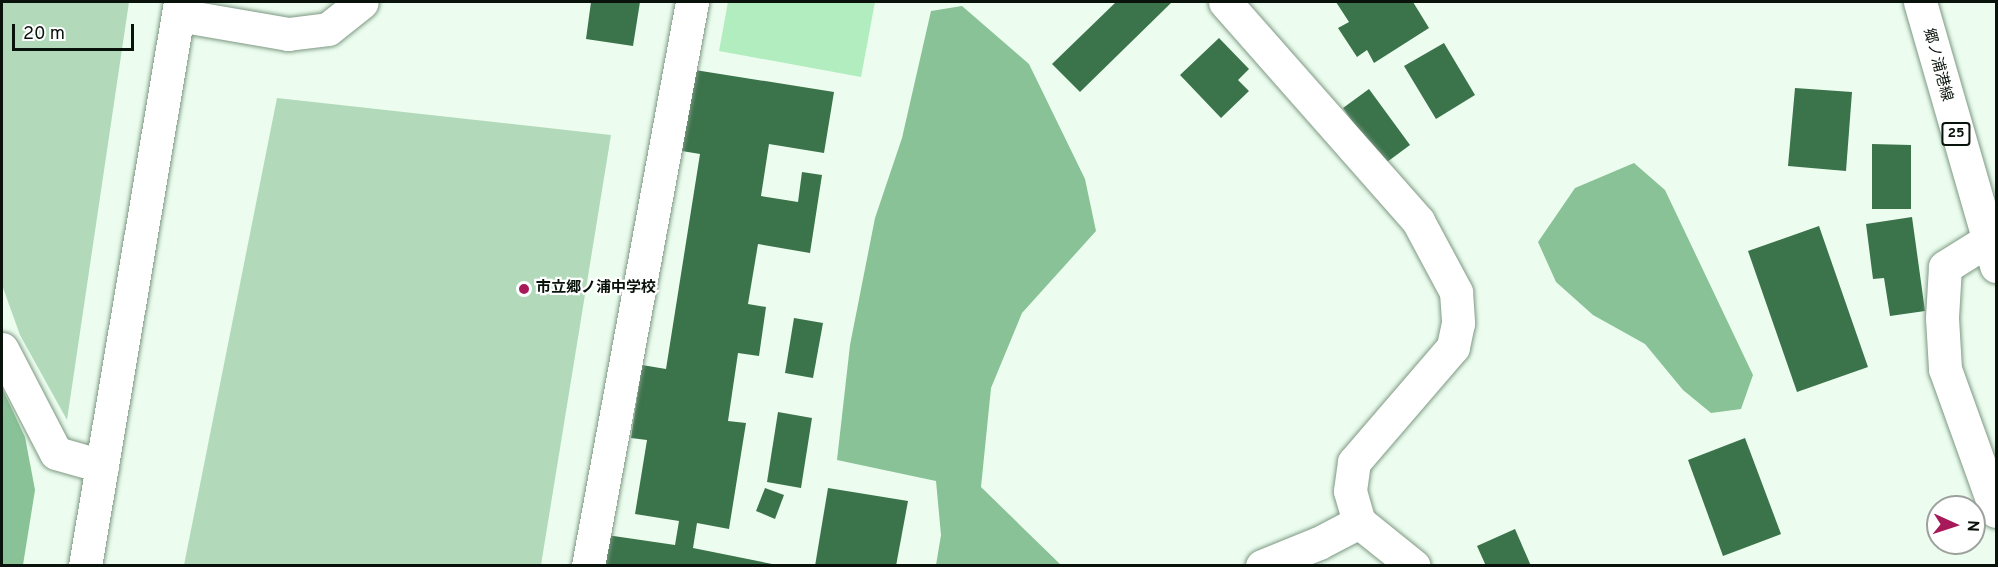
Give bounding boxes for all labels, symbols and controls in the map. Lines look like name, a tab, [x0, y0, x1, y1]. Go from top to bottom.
scale bar	[15, 12, 136, 50]
text: 20 m	[23, 23, 65, 46]
street label: 郷ノ浦港線	[1919, 26, 1955, 104]
road number: 25	[1941, 123, 1971, 145]
place label: 市立郷ノ浦中学校	[536, 280, 656, 298]
marker: 市立郷ノ浦中学校	[517, 282, 531, 296]
north arrow	[1926, 495, 1986, 555]
text: N	[1962, 520, 1982, 532]

